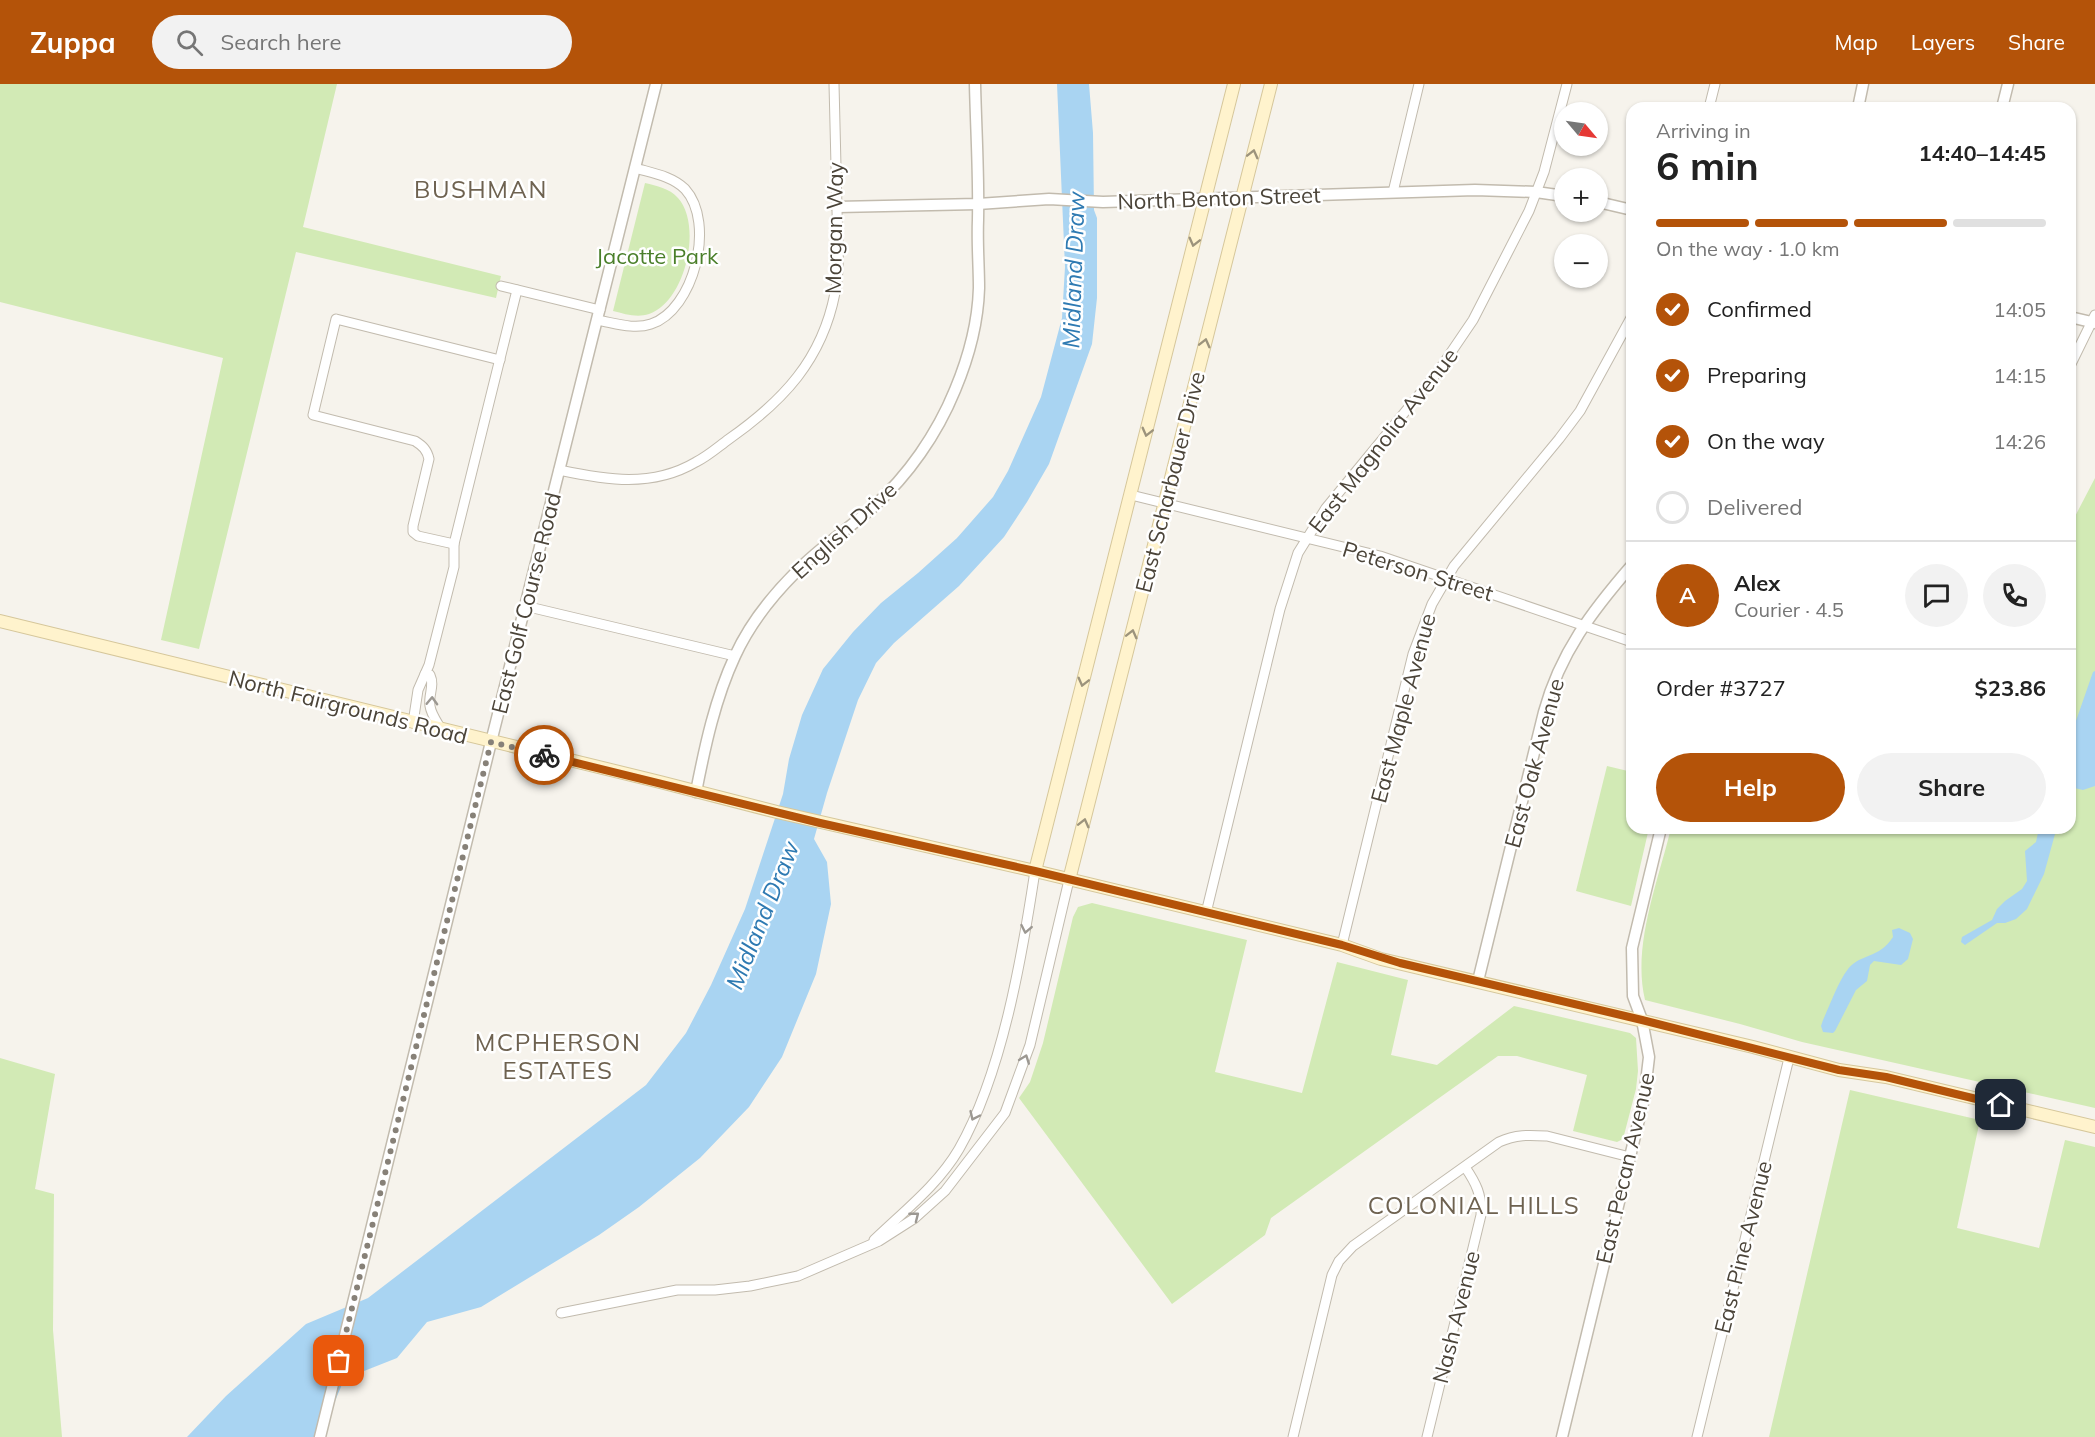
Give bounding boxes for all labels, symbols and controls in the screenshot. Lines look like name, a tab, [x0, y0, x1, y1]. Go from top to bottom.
search box	[152, 15, 572, 69]
text: Zuppa	[30, 25, 116, 60]
icon: search	[173, 26, 206, 59]
text: Search here	[221, 28, 341, 56]
text: Map	[1835, 29, 1878, 55]
text: Layers	[1911, 29, 1975, 55]
text: Share	[2008, 29, 2065, 55]
north arrow	[1554, 102, 1608, 156]
map controls	[1554, 102, 1608, 288]
text: Arriving in	[1656, 118, 1751, 143]
text: 14:40–14:45	[1918, 139, 2046, 167]
text: 6 min	[1656, 141, 1759, 190]
one-way arrow	[1246, 149, 1259, 159]
street label: Morgan Way	[819, 161, 849, 294]
button: +	[1554, 168, 1608, 222]
district label: BUSHMAN	[414, 174, 548, 204]
street label: North Benton Street	[1117, 180, 1321, 216]
water label: Midland Draw	[1055, 190, 1091, 349]
button: −	[1554, 234, 1608, 288]
text: On the way · 1.0 km	[1656, 236, 1840, 261]
one-way arrow	[1188, 237, 1201, 247]
park label: Jacotte Park	[596, 242, 719, 270]
icon: check	[1656, 293, 1689, 326]
text: Confirmed	[1707, 295, 1812, 323]
text: 14:05	[1993, 297, 2046, 322]
one-way arrow	[1198, 338, 1211, 348]
street label: East Magnolia Avenue	[1302, 342, 1464, 538]
icon: check	[1656, 359, 1689, 392]
text: Preparing	[1707, 361, 1807, 389]
text: 14:15	[1993, 363, 2046, 388]
street label: East Scharbauer Drive	[1129, 369, 1211, 595]
icon: check	[1656, 425, 1689, 458]
one-way arrow	[1141, 427, 1154, 437]
text: On the way	[1707, 427, 1825, 455]
text: 14:26	[1993, 429, 2046, 454]
street label: English Drive	[785, 475, 903, 585]
street label: East Golf Course Road	[485, 489, 567, 717]
text: Delivered	[1707, 493, 1802, 521]
street label: Peterson Street	[1339, 535, 1497, 607]
button: chat	[1905, 564, 1968, 627]
button: phone	[1983, 564, 2046, 627]
text: Alex	[1734, 569, 1780, 597]
text: A	[1679, 581, 1696, 609]
text: Courier · 4.5	[1734, 597, 1844, 622]
street label: East Maple Avenue	[1364, 610, 1442, 806]
one-way arrow	[1125, 629, 1137, 640]
street label: North Fairgrounds Road	[226, 664, 470, 750]
text: Order #3727	[1656, 674, 1786, 702]
text: $23.86	[1975, 674, 2046, 702]
street label: East Oak Avenue	[1498, 675, 1570, 851]
one-way arrow	[1078, 677, 1091, 687]
one-way arrow	[425, 696, 438, 705]
courier	[514, 725, 574, 785]
icon: bike	[528, 739, 561, 772]
button: Help	[1656, 753, 1845, 822]
button: Share	[1857, 753, 2046, 822]
one-way arrow	[1076, 818, 1089, 828]
water label: Midland Draw	[719, 835, 806, 993]
one-way arrow	[1020, 924, 1033, 934]
district label: MCPHERSON ESTATES	[475, 1027, 641, 1085]
one-way arrow	[1018, 1054, 1030, 1065]
street label: East Pecan Avenue	[1589, 1070, 1661, 1266]
pin	[1975, 1079, 2026, 1130]
icon: home	[1984, 1088, 2017, 1121]
one-way arrow	[969, 1110, 981, 1121]
street label: East Pine Avenue	[1708, 1158, 1778, 1336]
district label: COLONIAL HILLS	[1368, 1190, 1580, 1220]
one-way arrow	[909, 1213, 920, 1224]
street label: Nash Avenue	[1426, 1248, 1486, 1386]
pin	[313, 1335, 364, 1386]
icon: bag	[322, 1344, 355, 1377]

